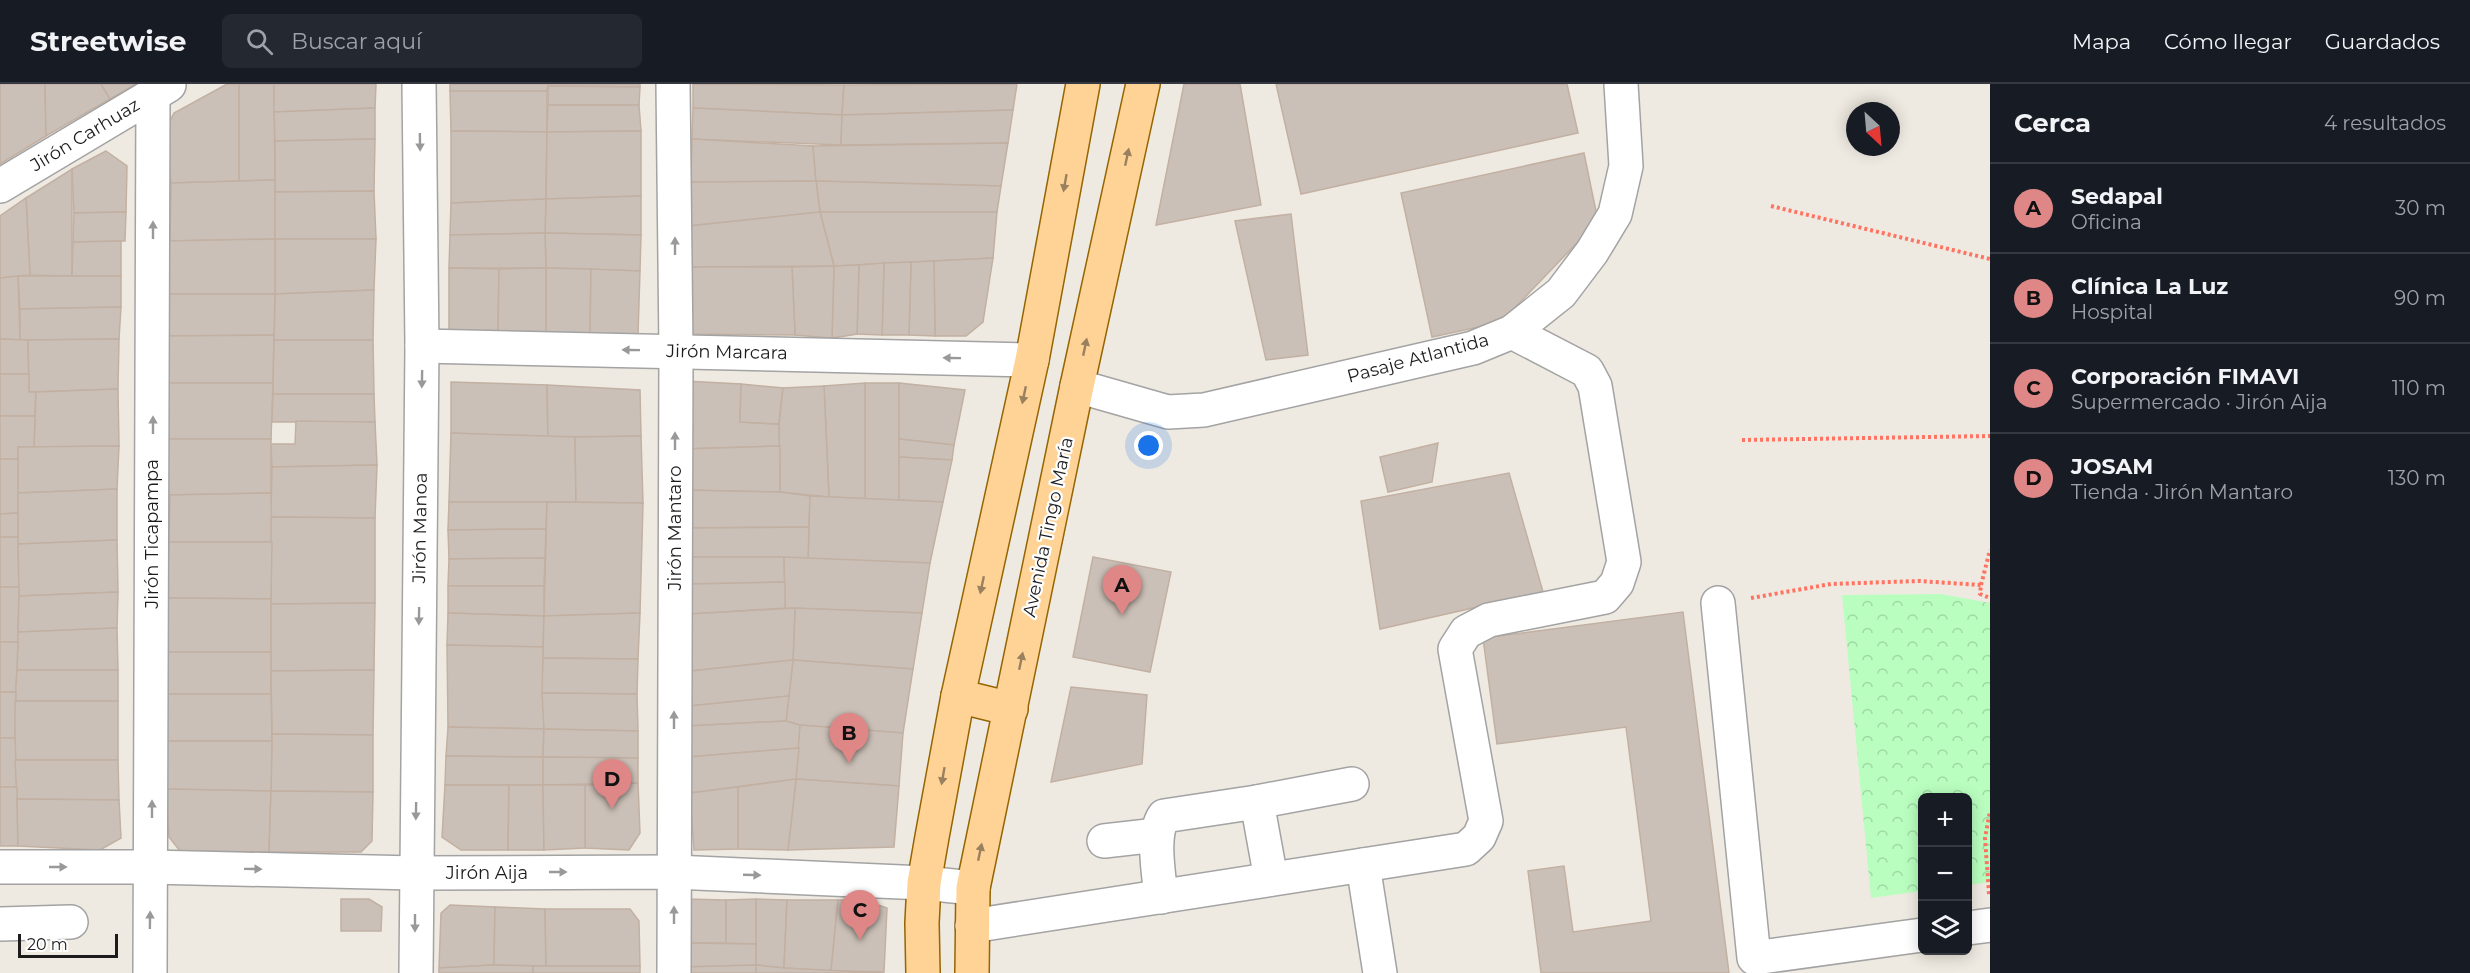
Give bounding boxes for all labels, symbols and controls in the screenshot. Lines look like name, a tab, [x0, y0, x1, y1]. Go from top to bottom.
search box	[222, 14, 642, 68]
text: Streetwise	[30, 24, 186, 58]
icon: search	[243, 25, 276, 58]
text: Buscar aquí	[291, 28, 422, 55]
text: Mapa	[2072, 29, 2131, 54]
text: Cómo llegar	[2164, 29, 2292, 54]
text: Guardados	[2325, 29, 2440, 54]
street label: Jirón Carhuaz	[26, 94, 144, 177]
north arrow	[1846, 102, 1900, 156]
text: Cerca	[2014, 107, 2091, 139]
text: 4 resultados	[2324, 111, 2446, 135]
one-way arrow	[415, 133, 425, 152]
one-way arrow	[1123, 147, 1132, 166]
one-way arrow	[1060, 174, 1069, 193]
text: Sedapal	[2071, 183, 2163, 210]
text: A	[2026, 196, 2041, 220]
text: 30 m	[2395, 196, 2446, 220]
text: Oficina	[2071, 210, 2142, 234]
one-way arrow	[148, 220, 158, 239]
one-way arrow	[670, 236, 680, 255]
text: Clínica La Luz	[2071, 273, 2228, 300]
text: B	[2026, 286, 2041, 310]
text: 90 m	[2394, 286, 2446, 310]
text: Hospital	[2071, 300, 2153, 324]
street label: Pasaje Atlantida	[1345, 328, 1491, 388]
one-way arrow	[1081, 338, 1091, 356]
street label: Jirón Marcara	[665, 340, 788, 364]
one-way arrow	[622, 345, 641, 355]
one-way arrow	[943, 353, 962, 363]
text: Corporación FIMAVI	[2071, 363, 2299, 390]
one-way arrow	[417, 370, 427, 389]
text: C	[2026, 376, 2041, 400]
text: 110 m	[2392, 376, 2446, 400]
one-way arrow	[1019, 386, 1028, 405]
text: Supermercado · Jirón Aija	[2071, 390, 2327, 414]
one-way arrow	[148, 415, 158, 434]
one-way arrow	[670, 431, 680, 450]
your location	[1134, 431, 1163, 460]
street label: Avenida Tingo María	[1018, 435, 1078, 619]
text: JOSAM	[2071, 453, 2153, 480]
street label: Jirón Ticapampa	[141, 459, 163, 610]
street label: Jirón Mantaro	[664, 466, 686, 591]
text: D	[2025, 466, 2042, 490]
text: 130 m	[2388, 466, 2446, 490]
street label: Jirón Manoa	[408, 472, 432, 585]
text: Tienda · Jirón Mantaro	[2071, 480, 2293, 504]
pin: A	[1102, 566, 1142, 615]
one-way arrow	[977, 576, 987, 595]
one-way arrow	[414, 607, 423, 626]
one-way arrow	[1016, 652, 1026, 671]
one-way arrow	[669, 710, 679, 729]
pin: B	[830, 714, 868, 763]
pin: D	[592, 760, 632, 809]
one-way arrow	[938, 767, 947, 786]
map controls	[1918, 793, 1972, 955]
button: +	[1918, 793, 1972, 847]
one-way arrow	[147, 799, 157, 818]
one-way arrow	[411, 802, 421, 821]
one-way arrow	[976, 843, 986, 862]
button: −	[1918, 847, 1972, 901]
one-way arrow	[49, 862, 68, 872]
street label: Jirón Aija	[445, 862, 528, 884]
one-way arrow	[244, 865, 263, 874]
one-way arrow	[548, 868, 567, 877]
one-way arrow	[743, 871, 762, 880]
pin: C	[840, 890, 880, 940]
button: layers	[1918, 901, 1972, 955]
one-way arrow	[669, 905, 679, 924]
one-way arrow	[146, 911, 155, 930]
one-way arrow	[410, 914, 420, 933]
scale bar	[18, 931, 118, 958]
text: 20 m	[27, 935, 68, 954]

